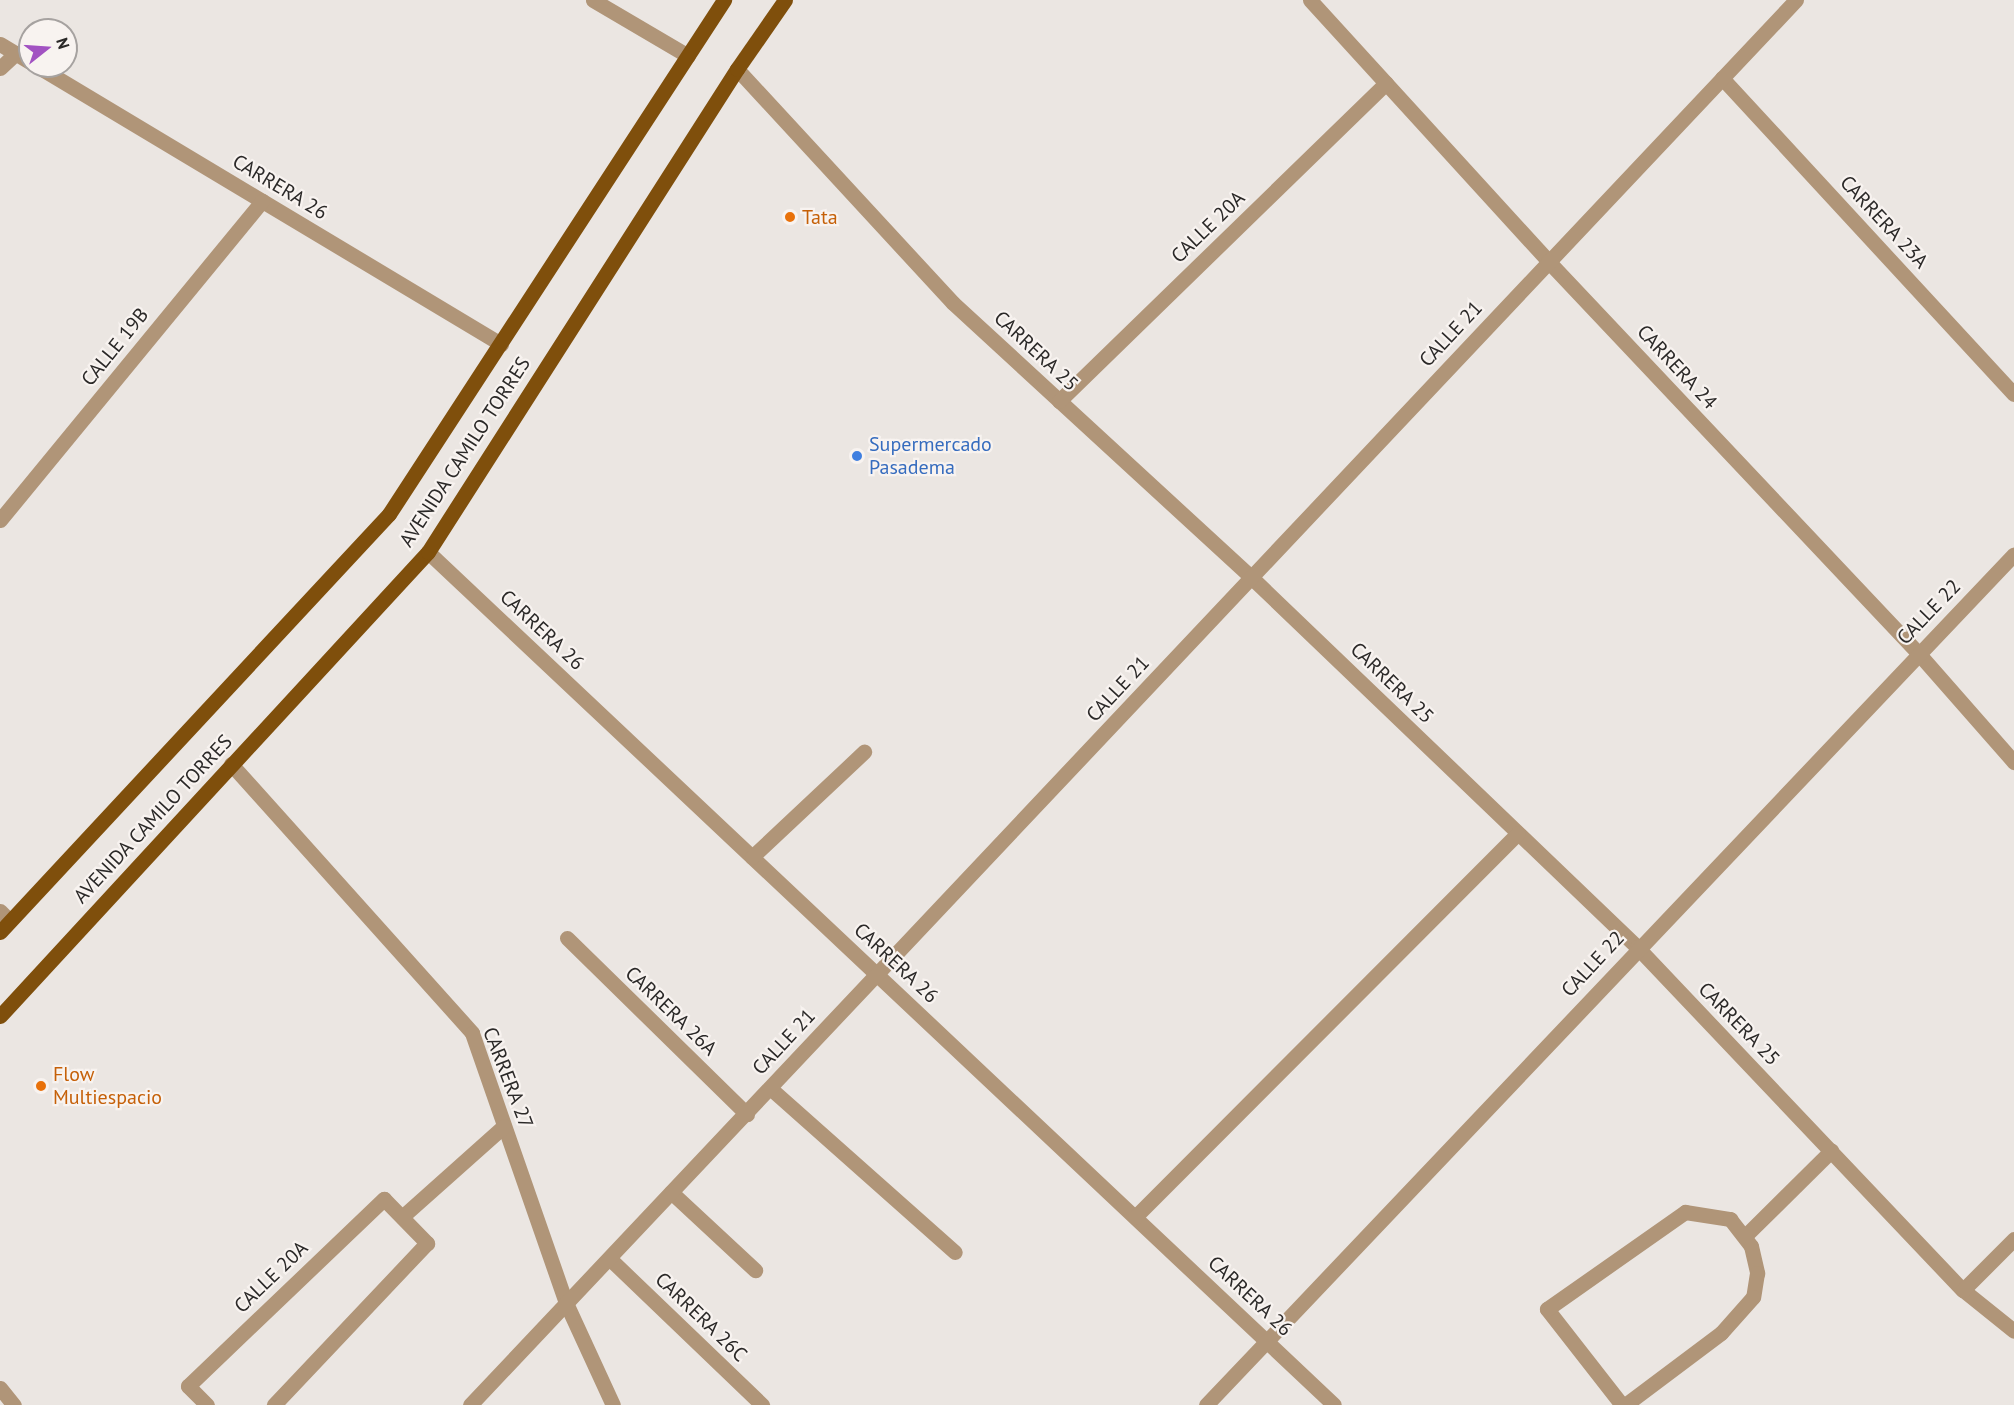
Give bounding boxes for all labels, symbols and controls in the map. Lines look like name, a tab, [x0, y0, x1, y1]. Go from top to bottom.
north arrow	[18, 18, 78, 78]
text: N	[52, 35, 74, 51]
street label: CARRERA 26	[228, 149, 332, 225]
street label: CARRERA 23A	[1835, 170, 1933, 274]
street label: CALLE 20A	[1166, 186, 1250, 268]
place label: Tata	[802, 205, 838, 229]
marker: Tata	[783, 210, 797, 224]
street label: CALLE 21	[1415, 296, 1487, 372]
street label: CALLE 19B	[76, 303, 154, 391]
street label: CARRERA 25	[989, 306, 1083, 396]
street label: CARRERA 24	[1632, 320, 1722, 414]
street label: AVENIDA CAMILO TORRES	[394, 352, 536, 552]
place label: Supermercado Pasadema	[869, 432, 992, 479]
marker: Supermercado Pasadema	[850, 449, 864, 463]
street label: CALLE 22	[1892, 574, 1966, 650]
street label: CARRERA 26	[495, 585, 589, 675]
street label: CARRERA 25	[1345, 637, 1439, 729]
street label: CALLE 21	[1082, 651, 1154, 727]
street label: AVENIDA CAMILO TORRES	[68, 729, 238, 909]
street label: CARRERA 26	[849, 918, 943, 1008]
street label: CALLE 22	[1557, 926, 1629, 1002]
street label: CARRERA 26A	[620, 961, 722, 1061]
street label: CARRERA 25	[1693, 977, 1785, 1071]
street label: CALLE 21	[748, 1004, 820, 1080]
street label: CARRERA 27	[478, 1024, 538, 1132]
place label: Flow Multiespacio	[53, 1062, 162, 1109]
marker: Flow Multiespacio	[34, 1079, 48, 1093]
street label: CALLE 20A	[229, 1236, 313, 1318]
street label: CARRERA 26	[1203, 1251, 1297, 1341]
street label: CARRERA 26C	[650, 1267, 752, 1367]

